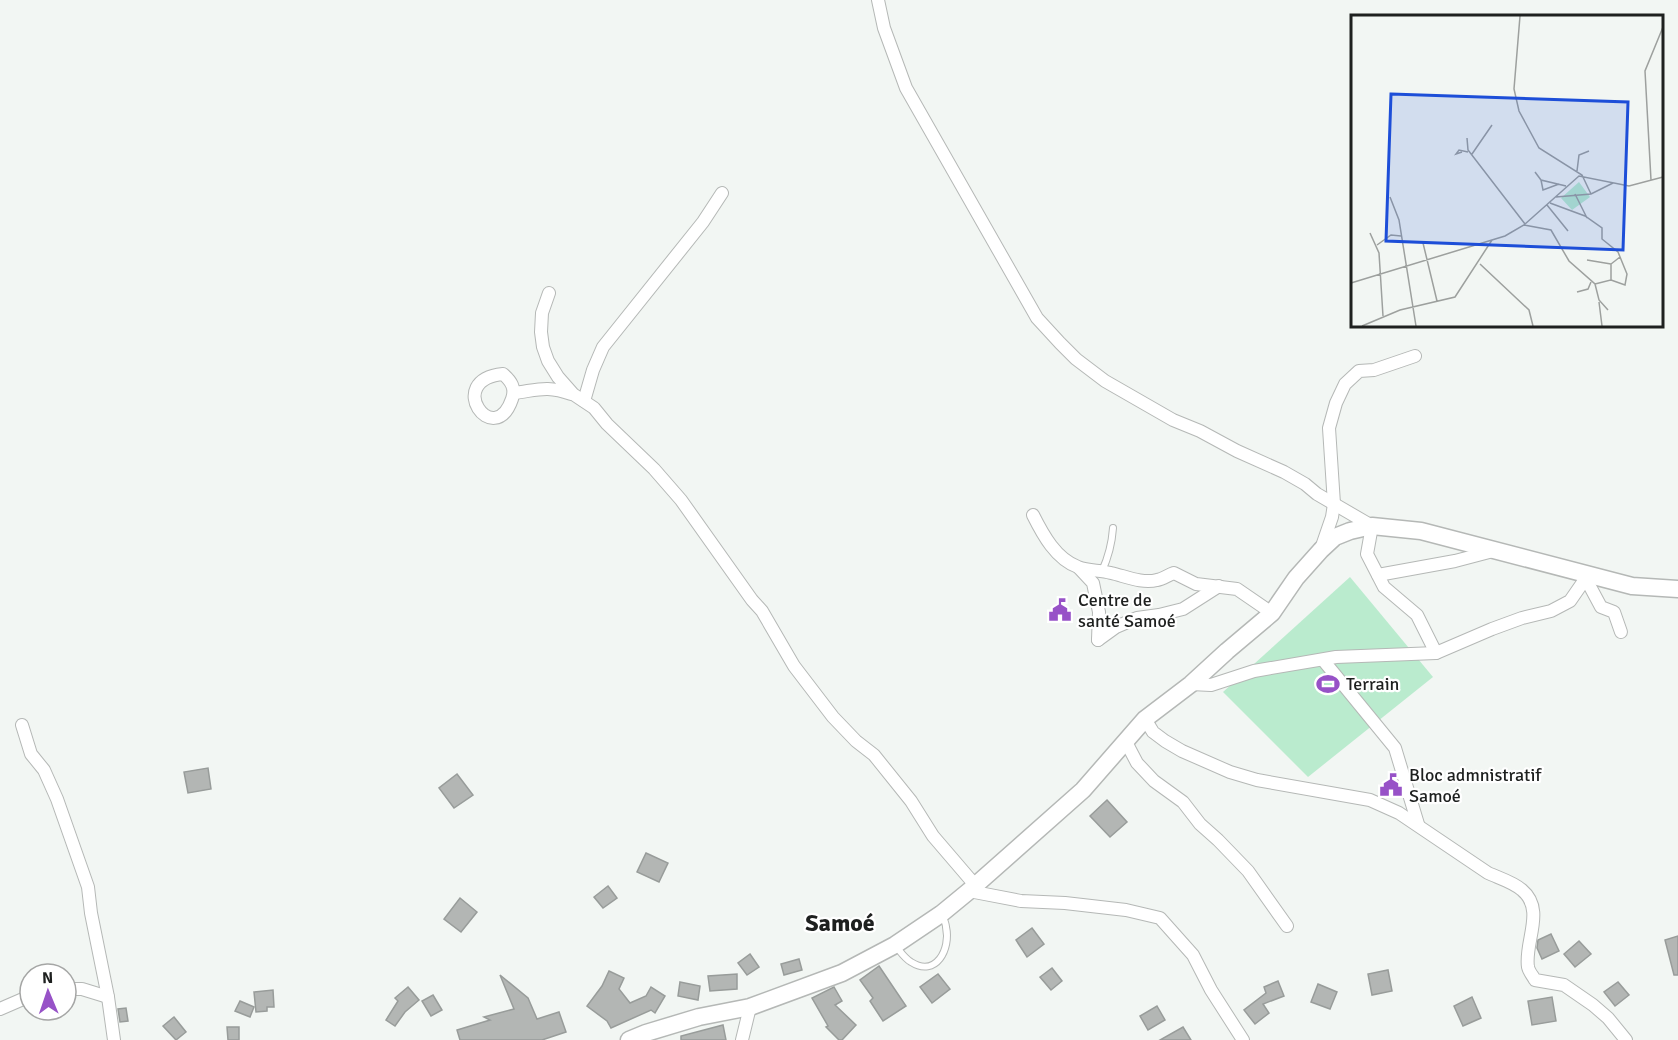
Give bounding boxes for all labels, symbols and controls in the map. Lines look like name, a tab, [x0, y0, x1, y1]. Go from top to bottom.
inset map	[1351, 15, 1663, 327]
place label: Centre de santé Samoé	[1078, 589, 1176, 632]
public building icon: Centre de santé Samoé	[1047, 597, 1073, 623]
sports icon: Terrain	[1315, 671, 1341, 697]
place label: Terrain	[1346, 673, 1399, 695]
place label: Bloc admnistratif Samoé	[1409, 764, 1542, 807]
public building icon: Bloc admnistratif Samoé	[1378, 772, 1404, 798]
district label: Samoé	[805, 908, 875, 938]
north arrow	[18, 962, 78, 1022]
text: N	[42, 968, 53, 988]

